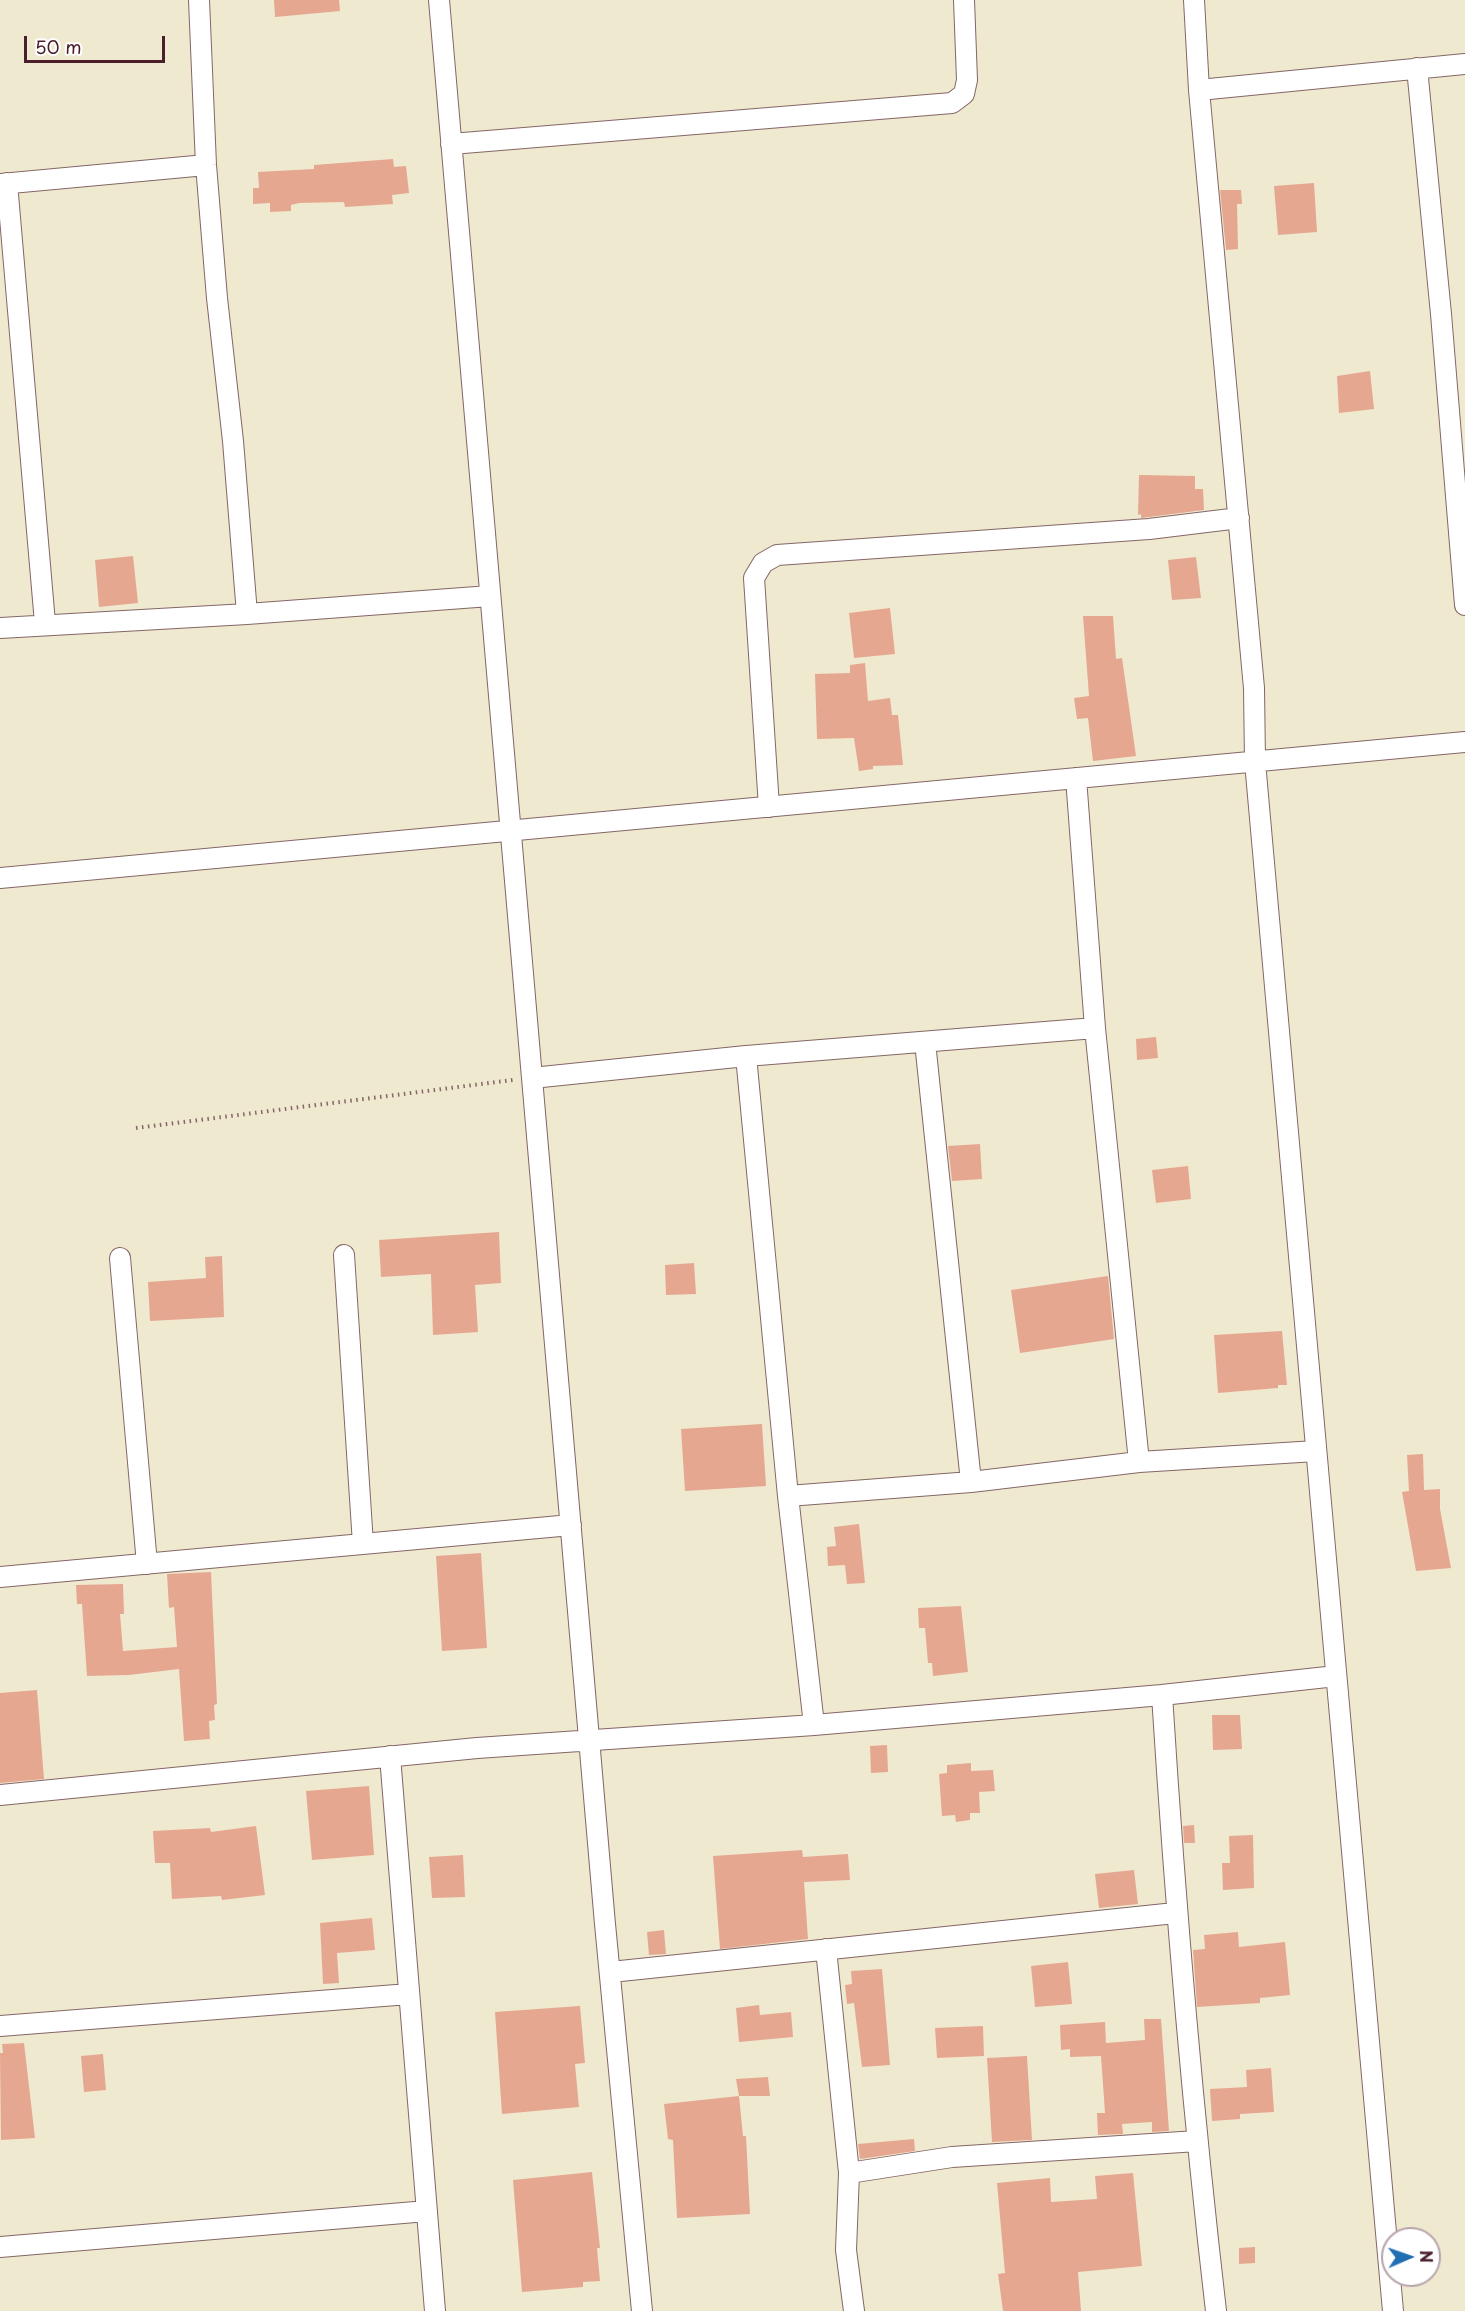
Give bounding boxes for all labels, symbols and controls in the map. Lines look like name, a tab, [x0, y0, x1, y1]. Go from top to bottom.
scale bar	[27, 24, 168, 62]
text: 50 m	[35, 33, 82, 60]
north arrow	[1381, 2227, 1441, 2287]
text: N	[1415, 2250, 1439, 2263]

